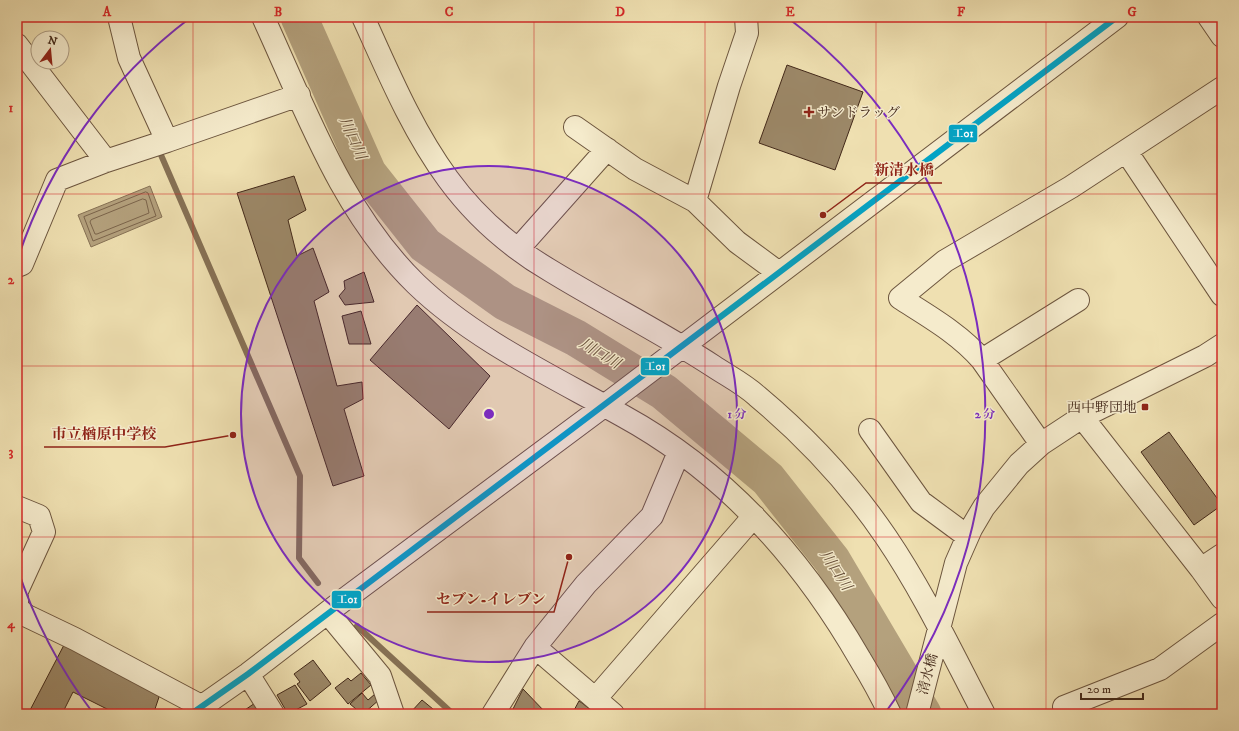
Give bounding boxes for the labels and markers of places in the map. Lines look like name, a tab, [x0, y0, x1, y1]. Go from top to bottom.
place label: サンドラッグ	[817, 104, 900, 122]
marker: サンドラッグ	[804, 107, 814, 117]
callout: 新清水橋	[866, 156, 942, 183]
place label: 西中野団地	[1067, 399, 1137, 417]
marker: 西中野団地	[1140, 402, 1150, 412]
centre of rings	[482, 407, 496, 421]
callout: 市立楢原中学校	[44, 420, 165, 447]
callout: セブン-イレブン	[427, 585, 554, 612]

